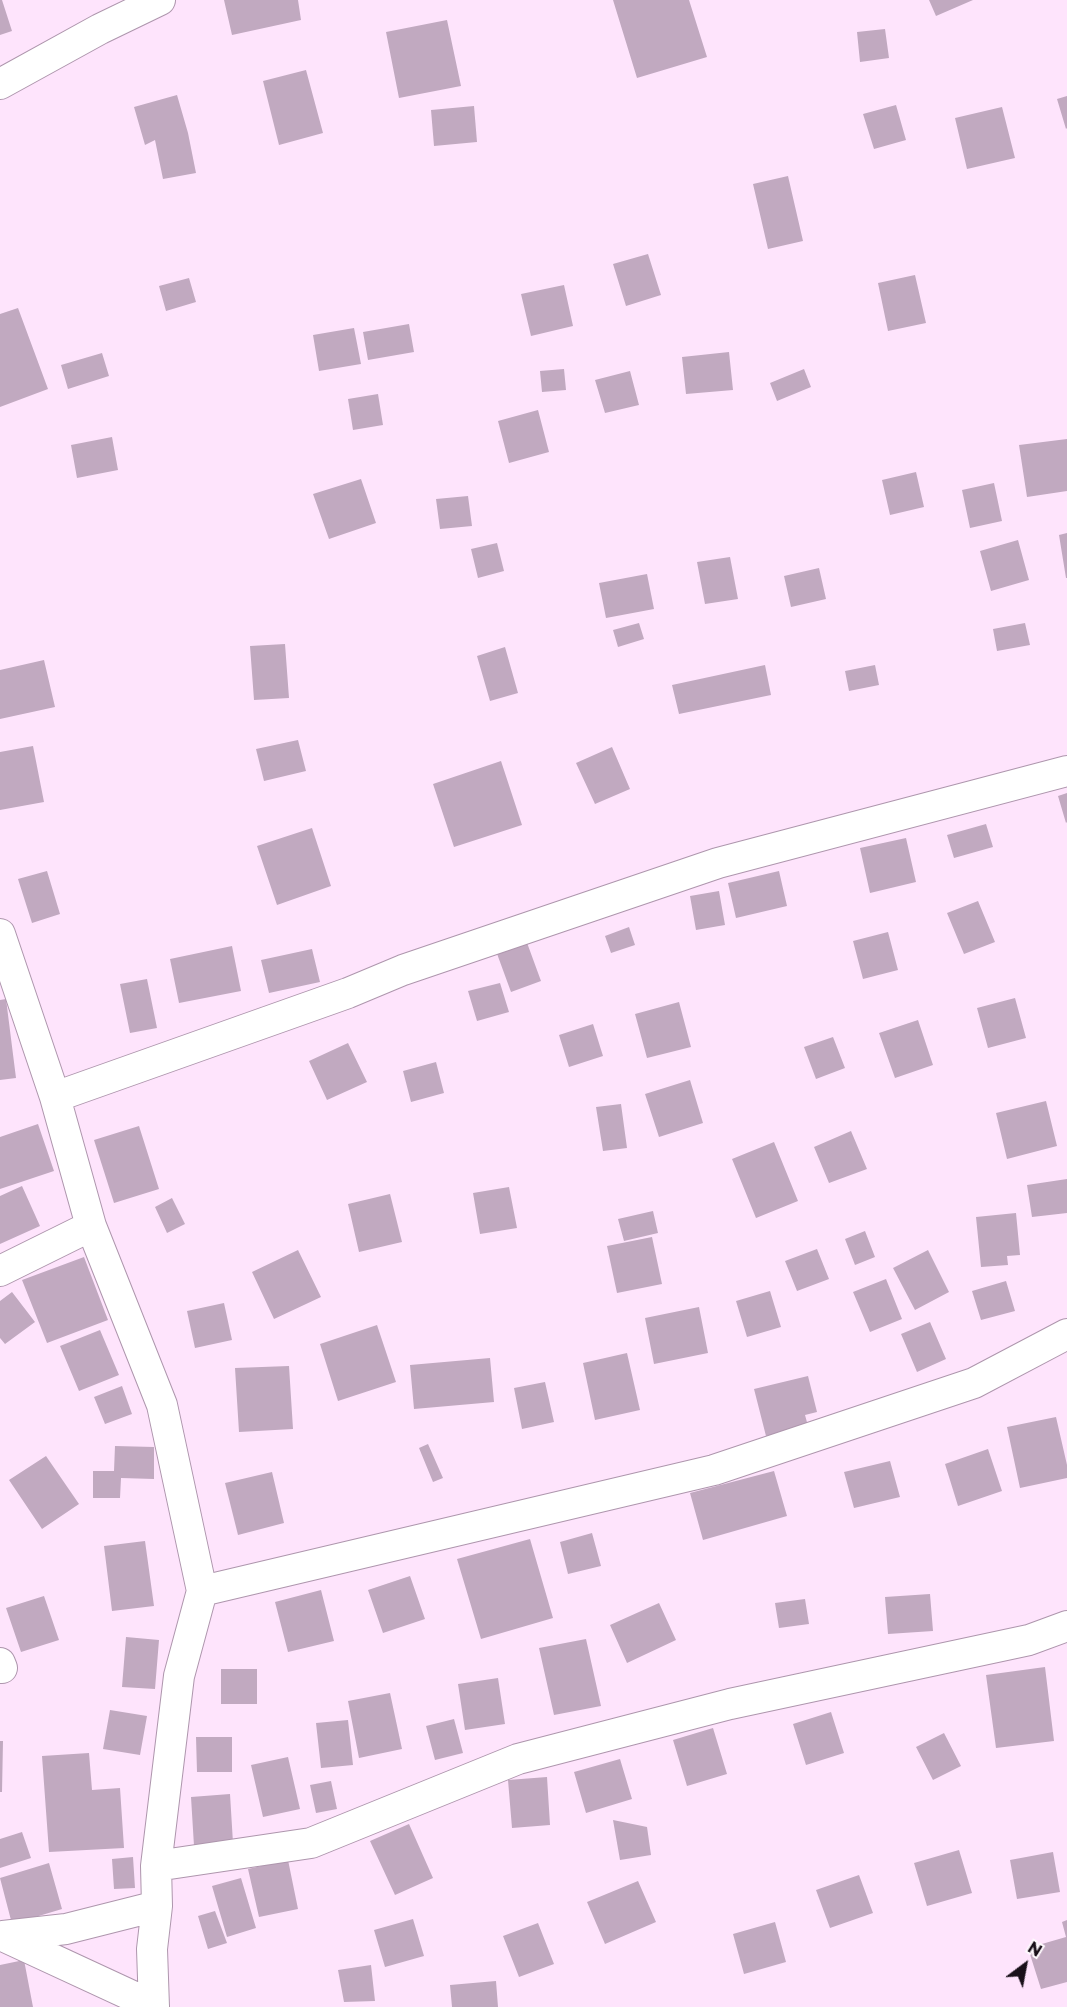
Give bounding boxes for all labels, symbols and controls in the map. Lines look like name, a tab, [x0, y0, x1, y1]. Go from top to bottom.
north arrow	[995, 1935, 1055, 1995]
text: N	[1024, 1938, 1045, 1961]

